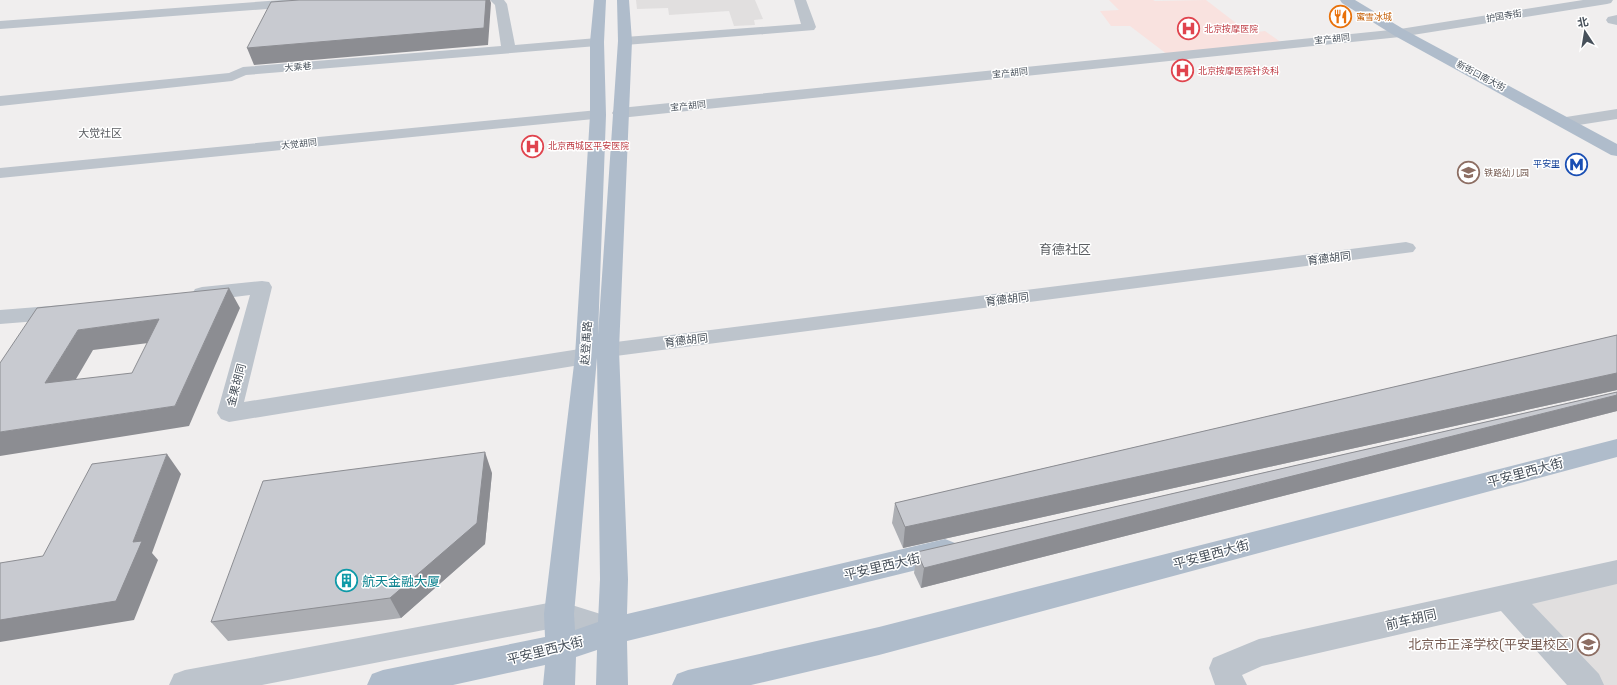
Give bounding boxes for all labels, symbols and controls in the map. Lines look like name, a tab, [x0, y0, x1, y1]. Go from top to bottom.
restaurant icon: 蜜雪冰城	[1327, 4, 1353, 30]
street label: 护国寺街	[1485, 7, 1523, 25]
place label: 蜜雪冰城	[1356, 11, 1392, 23]
north arrow	[1565, 12, 1605, 52]
text: 北	[1576, 14, 1590, 30]
hospital icon: 北京按摩医院	[1176, 16, 1202, 42]
place label: 北京按摩医院	[1204, 23, 1258, 35]
street label: 宝产胡同	[1313, 31, 1351, 47]
hospital icon: 北京按摩医院针灸科	[1170, 58, 1196, 84]
street label: 新街口南大街	[1454, 58, 1508, 94]
street label: 大乘巷	[284, 60, 312, 74]
street label: 宝产胡同	[991, 65, 1029, 81]
place label: 北京按摩医院针灸科	[1198, 65, 1279, 77]
street label: 宝产胡同	[669, 98, 707, 114]
district label: 大觉社区	[78, 126, 122, 140]
hospital icon: 北京西城区平安医院	[520, 133, 546, 159]
street label: 大觉胡同	[280, 136, 318, 152]
place label: 北京西城区平安医院	[548, 140, 629, 152]
metro station icon: 平安里	[1563, 151, 1589, 177]
place label: 平安里	[1533, 158, 1560, 170]
school or university icon: 铁路幼儿园	[1455, 160, 1481, 186]
place label: 铁路幼儿园	[1484, 167, 1529, 179]
district label: 育德社区	[1039, 241, 1091, 258]
street label: 育德胡同	[1306, 248, 1352, 268]
street label: 育德胡同	[984, 289, 1030, 309]
street label: 赵登禹路	[577, 321, 595, 365]
street label: 育德胡同	[663, 330, 709, 350]
street label: 金果胡同	[224, 362, 248, 408]
street label: 平安里西大街	[1485, 454, 1565, 491]
street label: 平安里西大街	[1171, 536, 1251, 573]
street label: 平安里西大街	[842, 549, 922, 584]
building icon: 航天金融大厦	[333, 568, 359, 594]
place label: 航天金融大厦	[362, 573, 440, 590]
street label: 前车胡同	[1384, 605, 1438, 634]
school or university icon: 北京市正泽学校(平安里校区)	[1576, 631, 1602, 657]
street label: 平安里西大街	[505, 633, 585, 668]
place label: 北京市正泽学校(平安里校区)	[1408, 636, 1574, 653]

